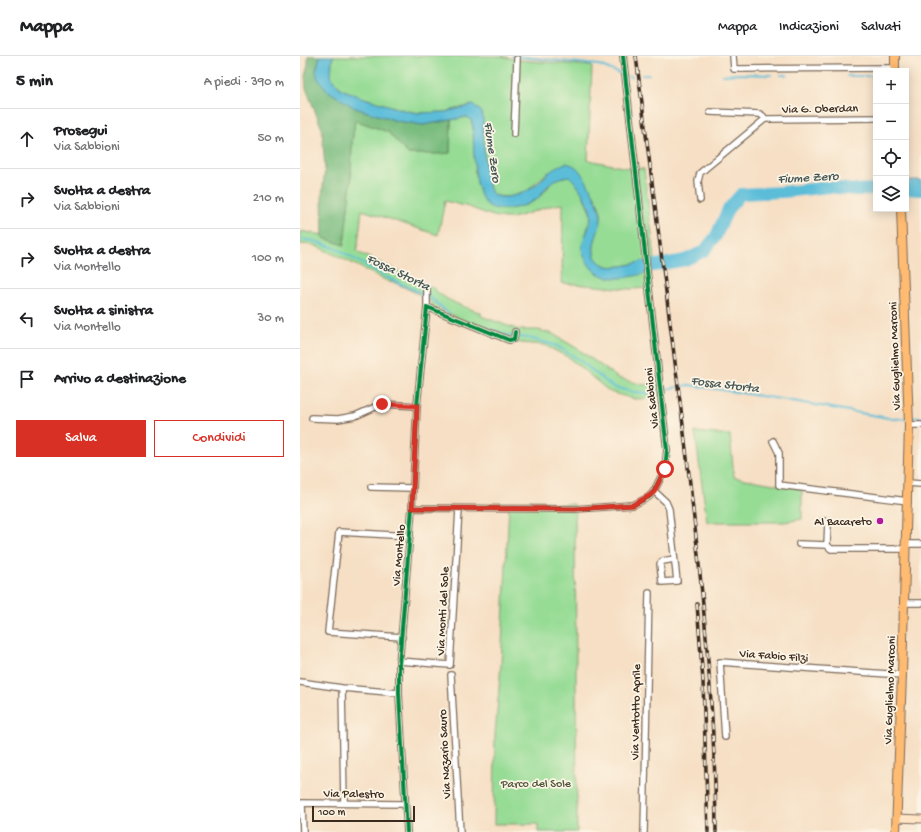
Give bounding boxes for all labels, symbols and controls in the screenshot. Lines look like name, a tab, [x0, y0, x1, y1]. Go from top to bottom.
text: Mappa	[20, 16, 73, 39]
text: Mappa	[718, 19, 757, 36]
text: Indicazioni	[779, 19, 839, 36]
text: Salvati	[861, 19, 901, 36]
map controls	[873, 68, 909, 212]
button: +	[873, 68, 909, 104]
text: 5 min	[16, 72, 53, 92]
text: A piedi · 390 m	[204, 75, 284, 90]
street label: Via G. Oberdan	[781, 102, 859, 118]
button: −	[873, 104, 909, 140]
water label: Fiume Zero	[480, 121, 503, 185]
text: Prosegui	[54, 122, 107, 140]
icon: ahead	[16, 128, 38, 150]
text: 50 m	[257, 131, 284, 146]
text: Via Sabbioni	[54, 140, 120, 155]
button: locate	[873, 140, 909, 176]
water label: Fiume Zero	[777, 169, 840, 188]
button: layers	[873, 176, 909, 212]
text: Svolta a destra	[54, 182, 150, 200]
icon: right	[16, 188, 38, 210]
text: 210 m	[253, 191, 284, 206]
text: Via Sabbioni	[54, 200, 120, 215]
text: Svolta a destra	[54, 242, 150, 260]
icon: right	[16, 248, 38, 270]
text: 100 m	[252, 251, 284, 266]
water label: Fossa Storta	[364, 251, 433, 295]
text: Via Montello	[54, 260, 121, 275]
street label: Via Guglielmo Marconi	[887, 301, 905, 411]
text: Svolta a sinistra	[54, 302, 153, 320]
icon: left	[16, 308, 38, 330]
text: 30 m	[258, 311, 284, 326]
text: Via Montello	[54, 320, 121, 335]
street label: Via Sabbioni	[643, 366, 663, 430]
icon: arrive	[16, 368, 38, 390]
text: Arrivo a destinazione	[54, 370, 186, 388]
water label: Fossa Storta	[690, 374, 760, 397]
route end	[373, 395, 391, 413]
button: Salva	[16, 420, 146, 457]
button: Condividi	[154, 420, 284, 457]
route start	[656, 460, 674, 478]
place label: Al Bacareto	[814, 516, 872, 530]
marker: Al Bacareto	[875, 516, 885, 526]
street label: Via Montello	[390, 524, 410, 587]
street label: Via Monti del Sole	[435, 566, 453, 657]
street label: Via Guglielmo Marconi	[882, 635, 900, 745]
street label: Via Fabio Filzi	[738, 648, 809, 666]
street label: Via Ventotto Aprile	[629, 663, 645, 761]
street label: Via Nazario Sauro	[437, 709, 455, 800]
park label: Parco del Sole	[500, 778, 572, 792]
street label: Via Palestro	[322, 787, 384, 803]
scale bar	[312, 804, 415, 823]
text: 100 m	[318, 807, 345, 819]

